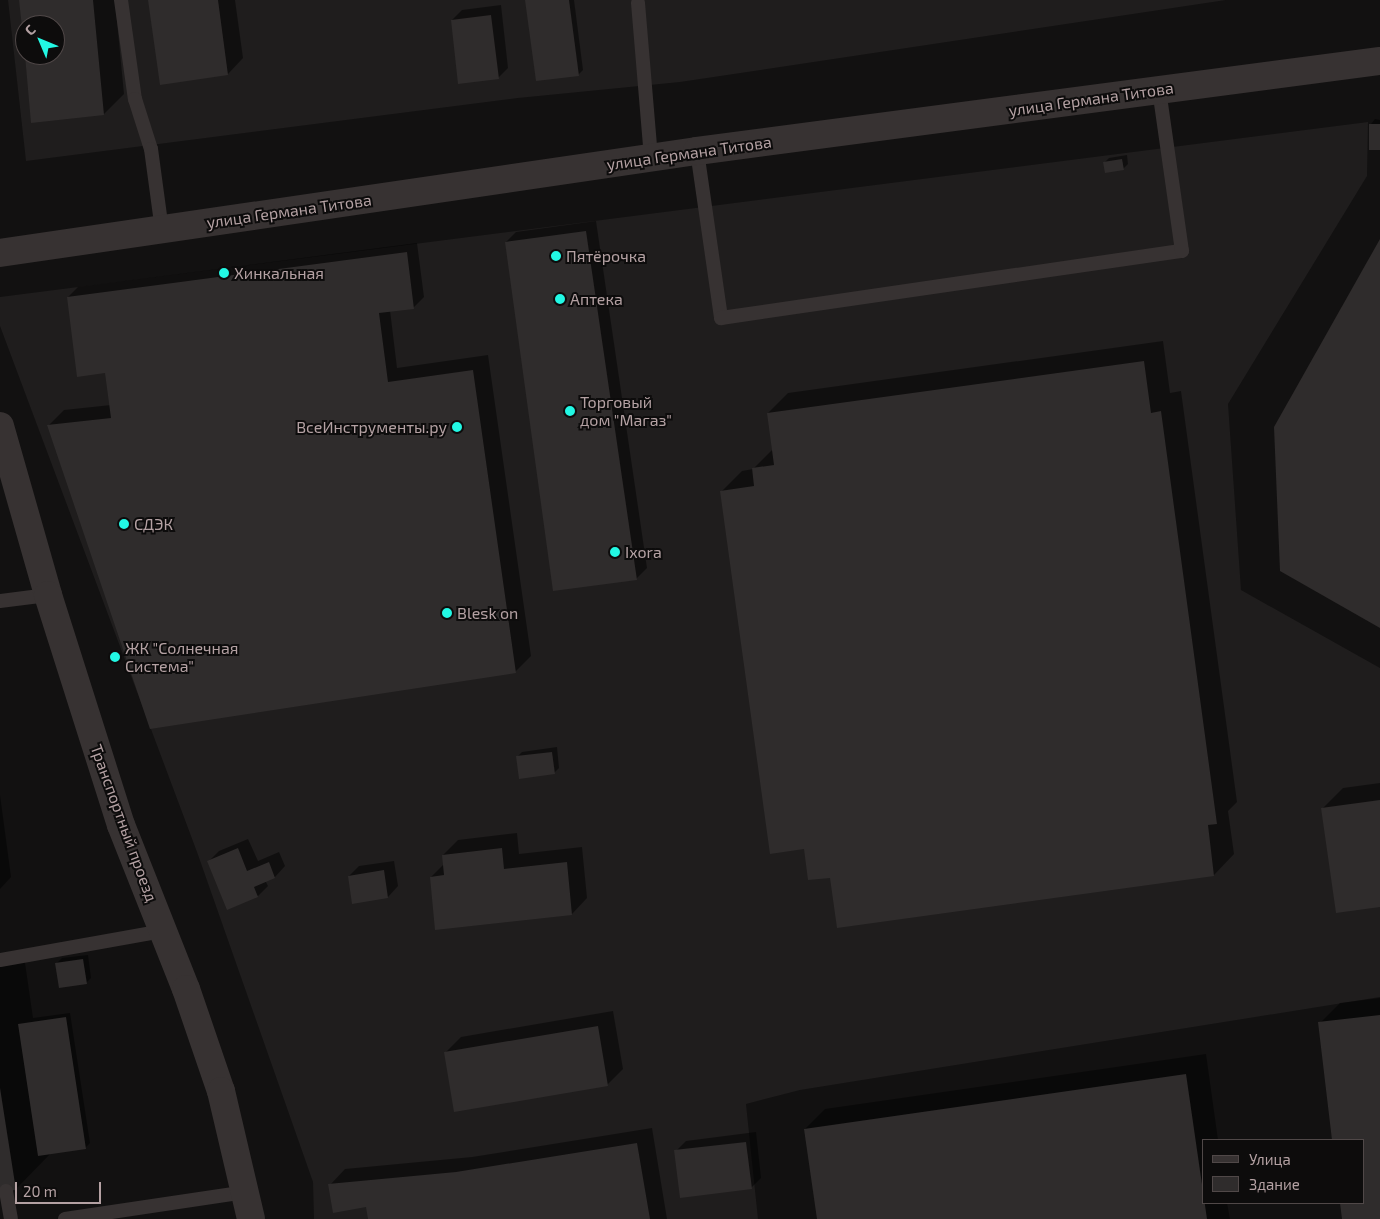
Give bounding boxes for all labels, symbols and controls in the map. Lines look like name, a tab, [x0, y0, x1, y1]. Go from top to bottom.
north arrow	[15, 15, 65, 65]
text: С	[21, 21, 39, 39]
street label: улица Германа Титова	[1007, 78, 1175, 120]
street label: улица Германа Титова	[605, 132, 773, 174]
street label: улица Германа Титова	[205, 190, 373, 232]
place label: Пятёрочка	[566, 246, 646, 266]
marker: Пятёрочка	[550, 250, 562, 262]
place label: Хинкальная	[234, 263, 324, 283]
marker: Хинкальная	[218, 267, 230, 279]
place label: Аптека	[570, 289, 623, 309]
marker: Аптека	[554, 293, 566, 305]
place label: Торговый дом "Магаз"	[580, 392, 672, 430]
marker: Торговый дом "Магаз"	[564, 405, 576, 417]
place label: ВсеИнструменты.ру	[296, 417, 447, 437]
marker: ВсеИнструменты.ру	[451, 421, 463, 433]
place label: СДЭК	[134, 514, 173, 534]
marker: СДЭК	[118, 518, 130, 530]
place label: Ixora	[625, 542, 662, 562]
marker: Ixora	[609, 546, 621, 558]
place label: Blesk on	[457, 603, 518, 623]
marker: Blesk on	[441, 607, 453, 619]
place label: ЖК "Солнечная Система"	[125, 638, 239, 676]
marker: ЖК "Солнечная Система"	[109, 651, 121, 663]
street label: Транспортный проезд	[87, 742, 161, 904]
legend	[1202, 1139, 1365, 1204]
text: Улица	[1249, 1150, 1291, 1168]
scale bar	[18, 1172, 104, 1204]
text: Здание	[1249, 1175, 1300, 1193]
text: 20 m	[23, 1182, 57, 1200]

